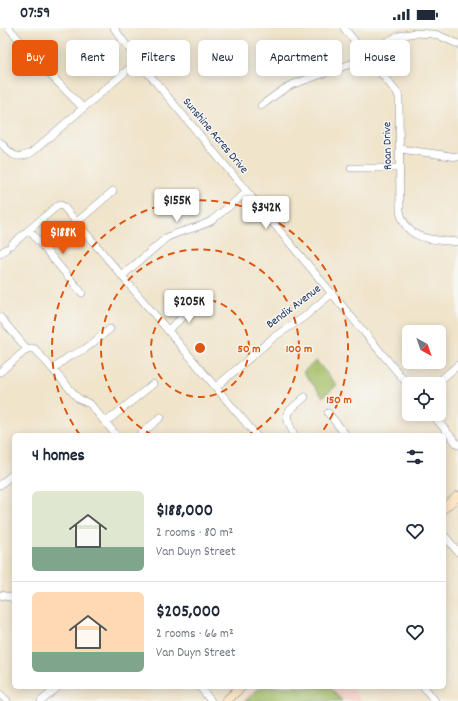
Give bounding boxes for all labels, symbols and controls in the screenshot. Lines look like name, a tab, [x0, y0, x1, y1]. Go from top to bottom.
text: 07:59	[20, 3, 50, 25]
chip: Buy	[12, 40, 58, 76]
chip: Rent	[66, 40, 119, 76]
chip: Filters	[127, 40, 190, 76]
chip: New	[198, 40, 248, 76]
chip: Apartment	[256, 40, 342, 76]
chip: House	[350, 40, 410, 76]
street label: Sunshine Acres Drive	[178, 94, 252, 178]
street label: Roan Drive	[379, 122, 397, 170]
pin: $155K	[149, 189, 205, 223]
text: $155K	[163, 192, 191, 211]
pin: $342K	[238, 196, 294, 230]
text: $342K	[251, 199, 281, 218]
pin: $188K	[35, 221, 91, 255]
text: $188K	[50, 224, 76, 243]
street label: Bendix Avenue	[263, 281, 325, 333]
pin: $205K	[161, 290, 217, 324]
text: $205K	[173, 293, 205, 312]
north arrow	[402, 325, 446, 369]
map controls	[402, 325, 446, 421]
centre of rings	[193, 341, 207, 355]
text: 50 m	[237, 341, 261, 358]
text: 100 m	[286, 341, 312, 358]
button: locate	[402, 377, 446, 421]
text: 150 m	[326, 392, 352, 409]
text: 4 homes	[32, 445, 85, 469]
icon: filters	[404, 446, 426, 468]
text: $188,000	[156, 500, 213, 524]
icon: home	[64, 507, 112, 555]
icon: heart	[404, 520, 426, 542]
text: 2 rooms · 80 m²	[156, 524, 233, 543]
text: Van Duyn Street	[156, 543, 235, 562]
text: $205,000	[156, 601, 220, 625]
icon: home	[64, 608, 112, 656]
icon: heart	[404, 621, 426, 643]
text: 2 rooms · 66 m²	[156, 625, 234, 644]
text: Van Duyn Street	[156, 644, 235, 663]

